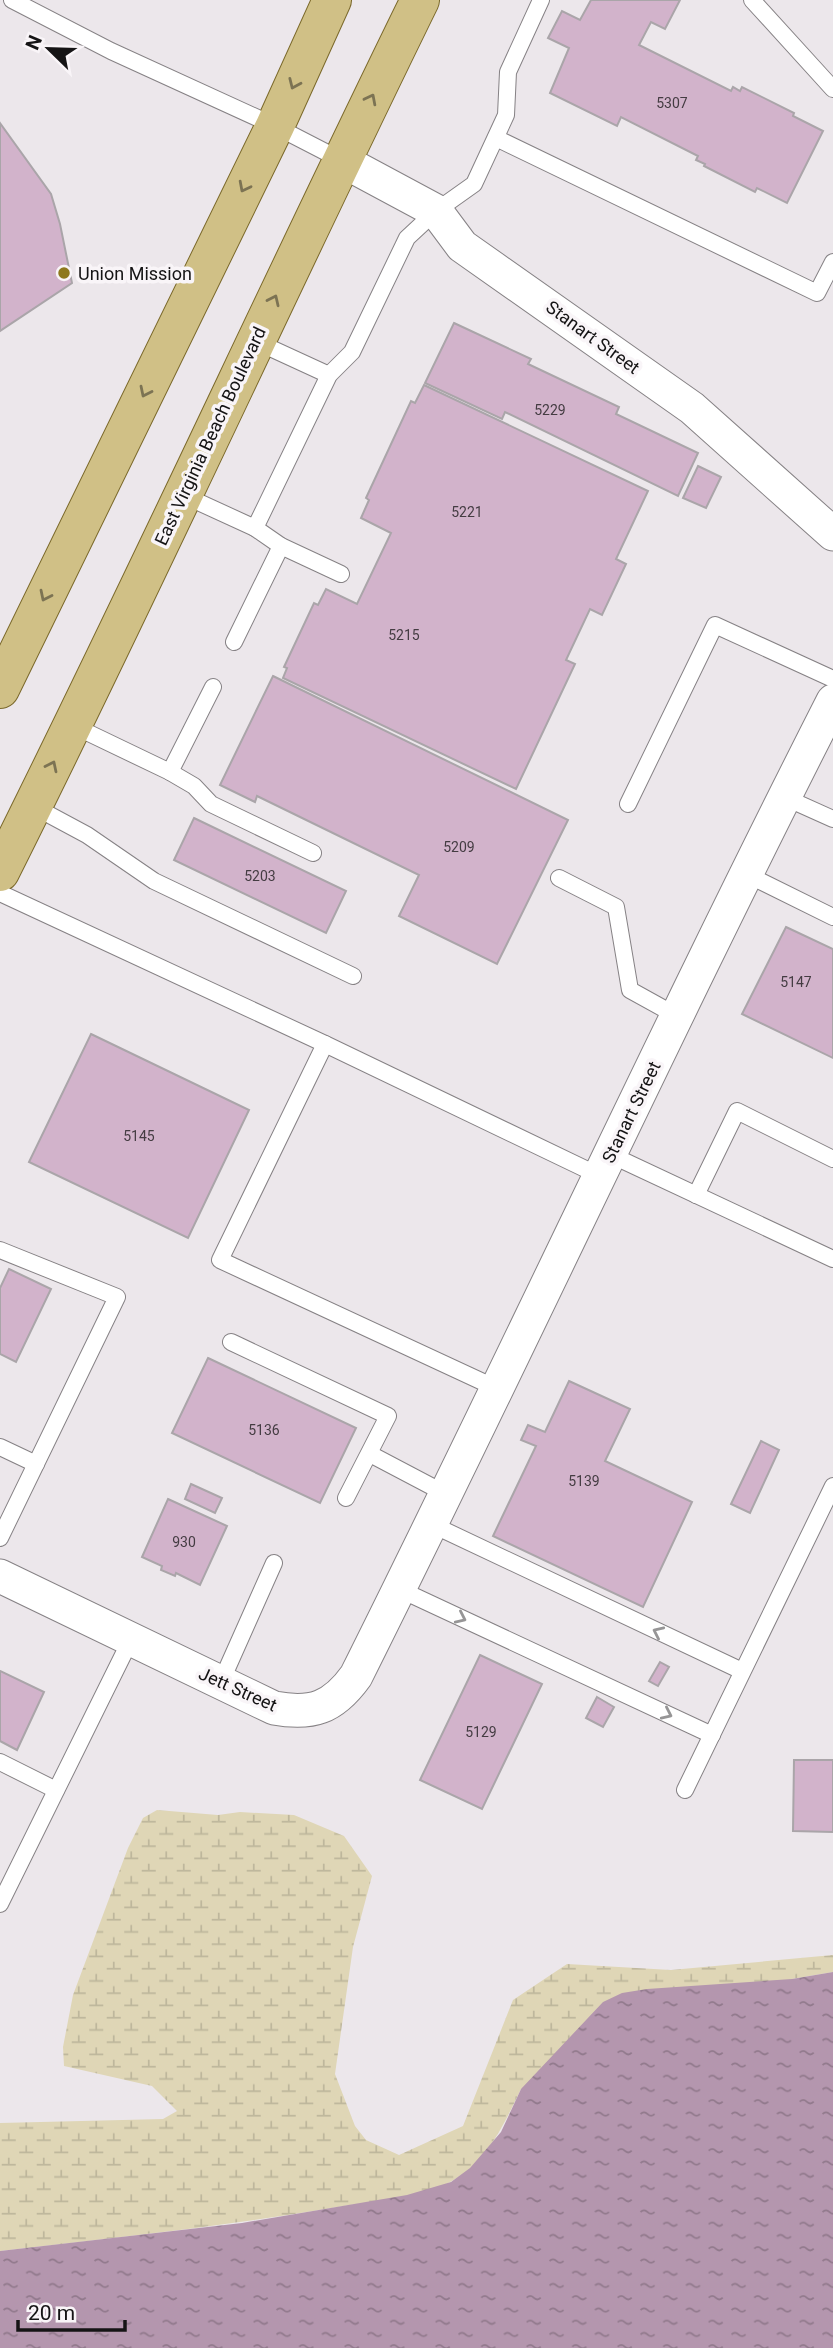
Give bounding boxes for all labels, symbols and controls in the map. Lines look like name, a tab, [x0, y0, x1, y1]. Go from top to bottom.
north arrow	[14, 14, 84, 84]
text: N	[21, 32, 47, 53]
one-way arrow	[288, 77, 302, 89]
one-way arrow	[363, 94, 377, 106]
house number: 5307	[656, 95, 688, 111]
one-way arrow	[239, 180, 253, 192]
place label: Union Mission	[78, 263, 192, 284]
marker: Union Mission	[56, 265, 72, 281]
one-way arrow	[265, 295, 279, 307]
street label: Stanart Street	[542, 296, 644, 378]
street label: East Virginia Beach Boulevard	[150, 323, 270, 549]
one-way arrow	[139, 385, 153, 397]
house number: 5229	[534, 402, 566, 418]
house number: 5221	[451, 504, 483, 520]
one-way arrow	[40, 589, 54, 601]
house number: 5215	[388, 627, 420, 643]
one-way arrow	[44, 761, 58, 774]
house number: 5209	[443, 839, 475, 855]
house number: 5203	[244, 868, 276, 884]
house number: 5147	[780, 974, 812, 990]
street label: Stanart Street	[597, 1058, 665, 1166]
house number: 5145	[123, 1128, 155, 1144]
house number: 5136	[248, 1422, 280, 1438]
house number: 5139	[568, 1473, 600, 1489]
house number: 930	[172, 1534, 196, 1550]
one-way arrow	[454, 1610, 466, 1624]
one-way arrow	[653, 1626, 665, 1640]
street label: Jett Street	[196, 1662, 280, 1716]
one-way arrow	[660, 1706, 672, 1720]
house number: 5129	[465, 1724, 497, 1740]
scale bar	[18, 2288, 124, 2332]
text: 20 m	[28, 2301, 75, 2325]

